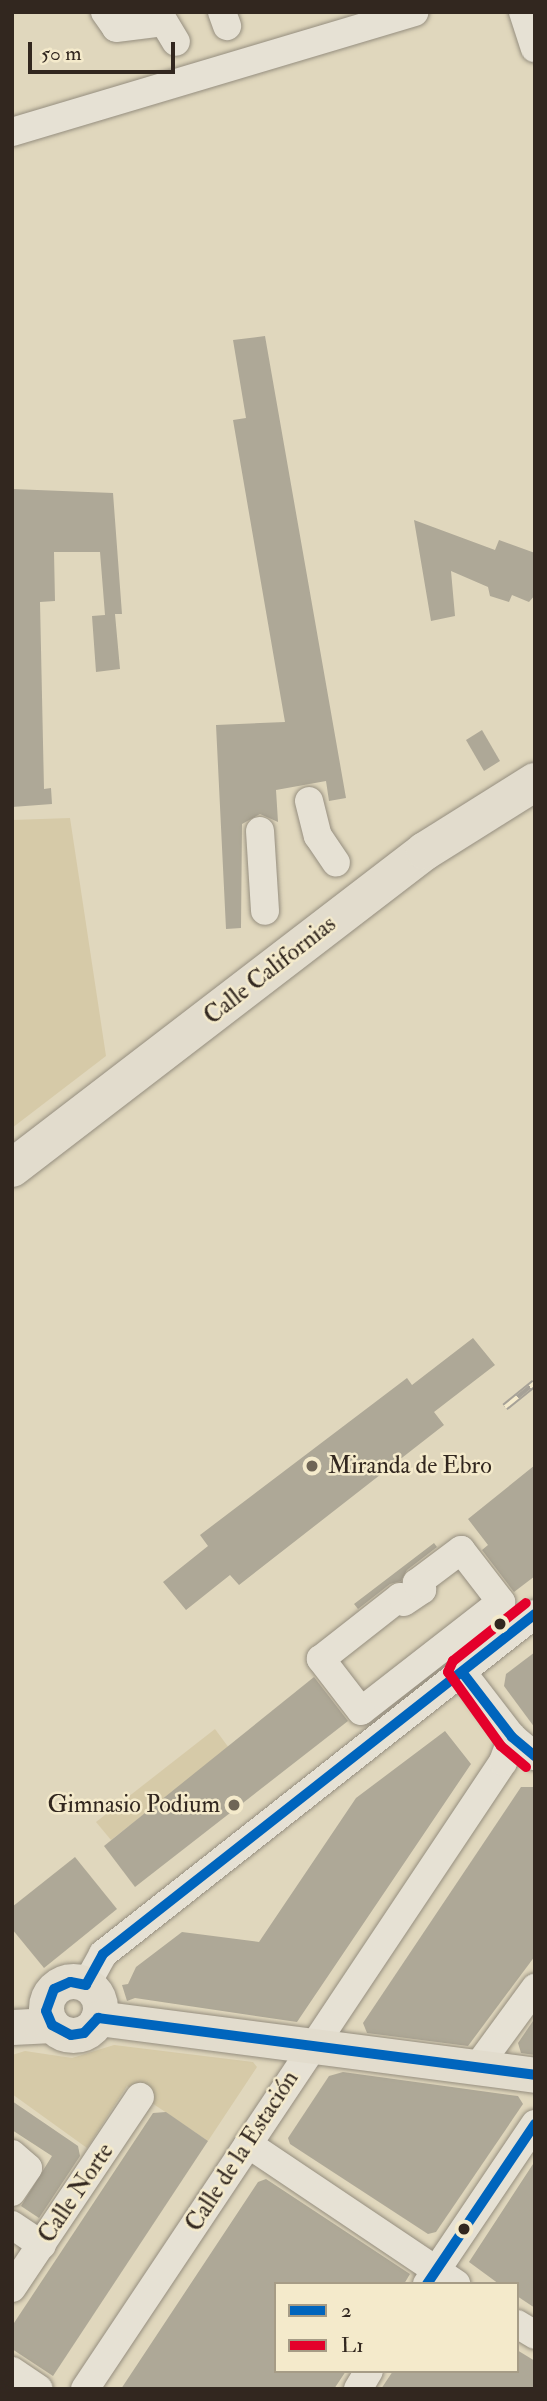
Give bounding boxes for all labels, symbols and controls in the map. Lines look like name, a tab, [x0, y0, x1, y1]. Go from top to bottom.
scale bar	[32, 28, 178, 72]
text: 50 m	[41, 40, 82, 67]
street label: Calle Californias	[198, 910, 342, 1030]
place label: Miranda de Ebro	[328, 1452, 492, 1480]
marker: Miranda de Ebro	[302, 1456, 322, 1476]
unlabelled marker	[493, 1617, 507, 1631]
place label: Gimnasio Podium	[47, 1791, 220, 1819]
marker: Gimnasio Podium	[226, 1797, 242, 1813]
street label: Calle de la Estación	[179, 2065, 305, 2237]
street label: Calle Norte	[32, 2138, 120, 2248]
unlabelled marker	[457, 2222, 471, 2236]
legend	[274, 2282, 519, 2373]
text: 2	[341, 2297, 352, 2324]
text: L1	[341, 2332, 364, 2359]

